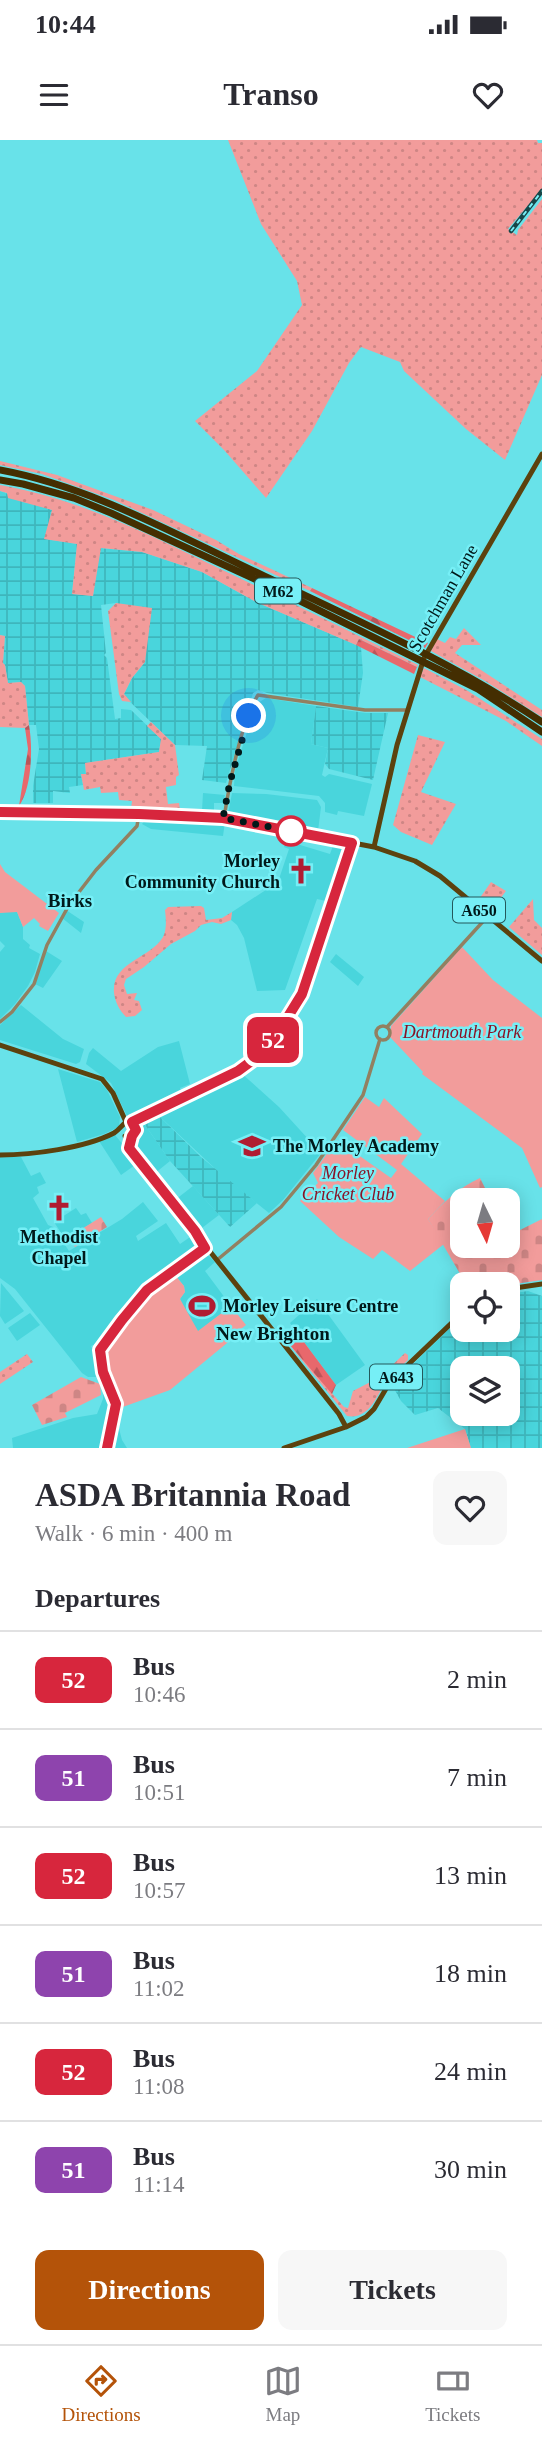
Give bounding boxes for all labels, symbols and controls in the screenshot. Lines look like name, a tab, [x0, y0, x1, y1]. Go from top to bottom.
text: 10:44	[35, 10, 96, 39]
icon: menu	[35, 76, 73, 114]
text: Transo	[223, 76, 319, 112]
icon: heart	[469, 76, 507, 114]
street label: Scotchman Lane	[404, 541, 482, 655]
road number: M62	[255, 578, 301, 604]
your location	[231, 698, 266, 733]
unlabelled marker	[276, 816, 306, 846]
place label: Morley Community Church	[125, 851, 280, 892]
church icon: Morley Community Church	[286, 856, 316, 886]
district label: Birks	[48, 890, 92, 911]
road number: A650	[453, 898, 505, 922]
line badge: 52	[242, 1017, 304, 1063]
park label: Dartmouth Park	[402, 1022, 522, 1042]
text: 52	[261, 1027, 285, 1053]
school or university icon: The Morley Academy	[237, 1131, 267, 1161]
place label: The Morley Academy	[273, 1136, 439, 1156]
park label: Morley Cricket Club	[302, 1163, 394, 1204]
north arrow	[450, 1188, 520, 1258]
map controls	[450, 1188, 520, 1426]
church icon: Methodist Chapel	[44, 1193, 74, 1223]
place label: Methodist Chapel	[20, 1227, 98, 1268]
button: locate	[450, 1272, 520, 1342]
sports icon: Morley Leisure Centre	[187, 1291, 217, 1321]
place label: Morley Leisure Centre	[223, 1296, 398, 1316]
district label: New Brighton	[216, 1323, 330, 1344]
button: layers	[450, 1356, 520, 1426]
road number: A643	[370, 1364, 422, 1390]
button: heart	[433, 1471, 507, 1545]
text: ASDA Britannia Road	[35, 1477, 350, 1513]
text: Walk · 6 min · 400 m	[35, 1521, 232, 1546]
text: Departures	[35, 1584, 160, 1613]
text: Bus	[133, 1652, 175, 1681]
text: 2 min	[447, 1665, 507, 1694]
text: 52	[62, 1667, 86, 1693]
text: 10:46	[133, 1682, 185, 1707]
text: Bus	[133, 1750, 175, 1779]
text: 7 min	[447, 1763, 507, 1792]
text: 51	[62, 1765, 86, 1791]
text: 10:51	[133, 1780, 185, 1805]
text: Bus	[133, 1848, 175, 1877]
text: 13 min	[434, 1861, 507, 1890]
text: 52	[62, 1863, 86, 1889]
text: 10:57	[133, 1878, 185, 1903]
text: Bus	[133, 1946, 175, 1975]
text: 18 min	[434, 1959, 507, 1988]
text: 51	[62, 1961, 86, 1987]
text: 11:02	[133, 1976, 185, 2001]
text: Bus	[133, 2044, 175, 2073]
text: 24 min	[434, 2057, 507, 2086]
text: 52	[62, 2059, 86, 2085]
text: 11:08	[133, 2074, 185, 2099]
text: Bus	[133, 2142, 175, 2171]
text: 30 min	[434, 2155, 507, 2184]
text: 51	[62, 2157, 86, 2183]
text: 11:14	[133, 2172, 185, 2197]
button: Directions	[35, 2250, 264, 2330]
button: Tickets	[278, 2250, 507, 2330]
tab: Directions	[62, 2362, 141, 2426]
tab: Map	[264, 2362, 302, 2426]
tab: Tickets	[425, 2362, 480, 2426]

